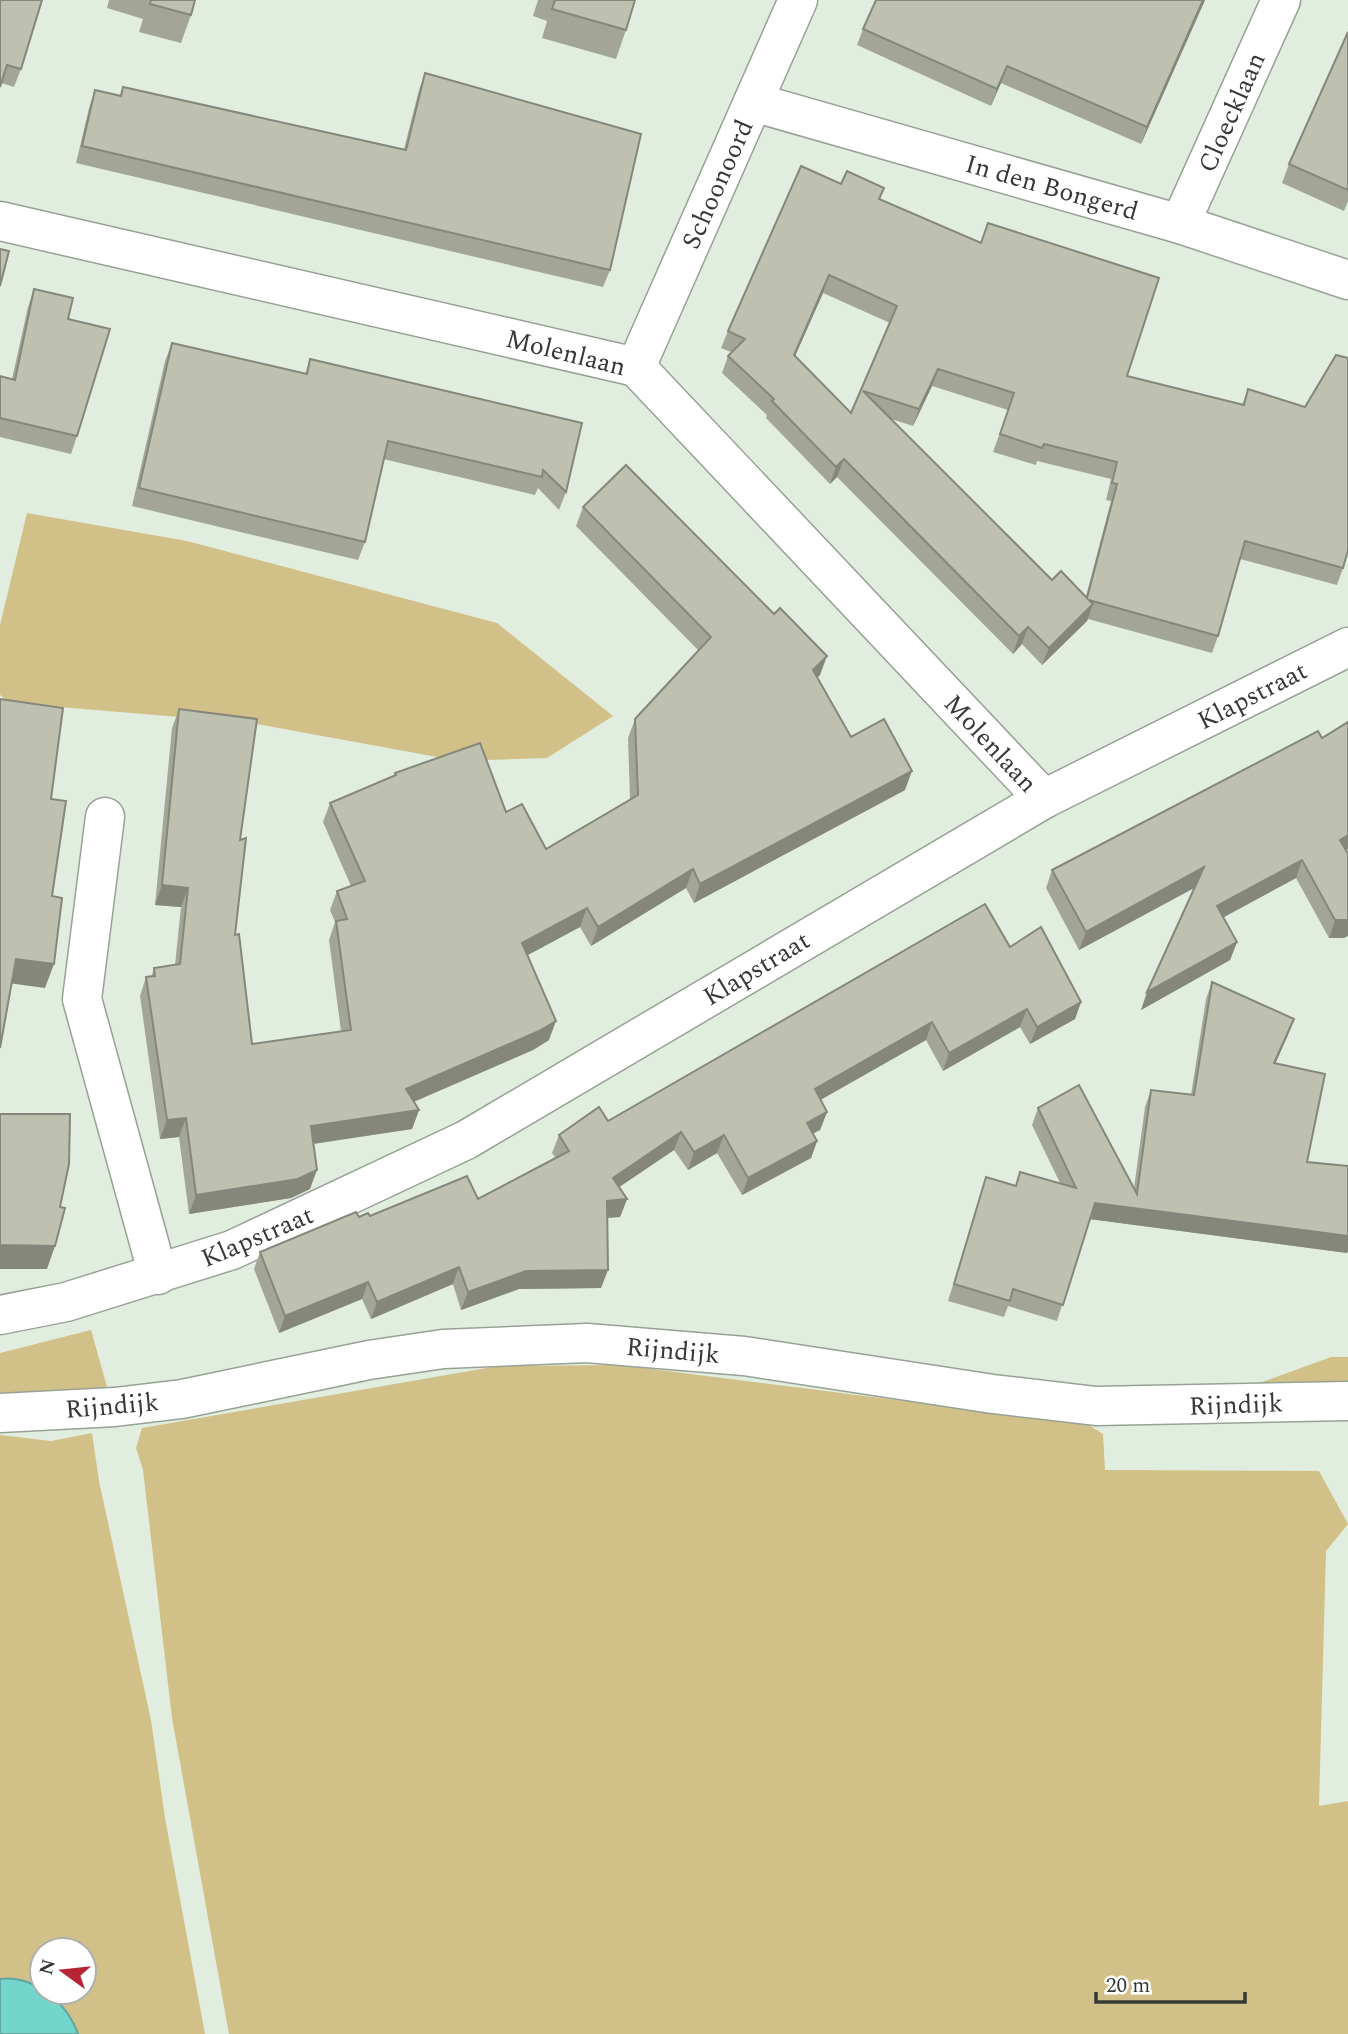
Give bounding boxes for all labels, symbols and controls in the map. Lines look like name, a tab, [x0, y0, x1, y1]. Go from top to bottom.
street label: Cloecklaan	[1188, 46, 1276, 179]
street label: Schoonoord	[672, 113, 764, 256]
street label: In den Bongerd	[961, 144, 1143, 232]
street label: Molenlaan	[501, 319, 630, 387]
street label: Klapstraat	[1190, 651, 1315, 741]
street label: Molenlaan	[934, 685, 1047, 802]
street label: Klapstraat	[695, 921, 818, 1017]
street label: Klapstraat	[195, 1195, 320, 1279]
street label: Rijndijk	[624, 1327, 721, 1375]
street label: Rijndijk	[64, 1382, 161, 1430]
street label: Rijndijk	[1188, 1383, 1284, 1427]
north arrow	[28, 1936, 98, 2006]
text: N	[32, 1956, 64, 1978]
scale bar	[1096, 1960, 1245, 2004]
text: 20 m	[1106, 1970, 1150, 2002]

